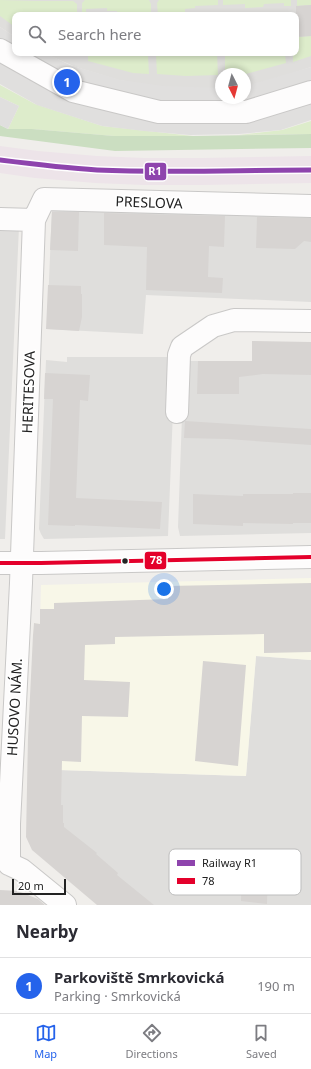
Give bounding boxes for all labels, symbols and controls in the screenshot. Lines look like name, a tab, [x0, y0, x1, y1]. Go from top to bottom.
search box	[12, 12, 299, 56]
icon: search	[26, 23, 48, 45]
text: Search here	[58, 24, 141, 44]
pin: 1	[54, 67, 80, 97]
north arrow	[215, 68, 251, 104]
line badge: R1	[144, 162, 167, 181]
text: R1	[148, 163, 162, 178]
street label: PRESLOVA	[115, 191, 183, 213]
street label: HERITESOVA	[17, 350, 39, 434]
line badge: 78	[144, 551, 167, 570]
text: 78	[150, 552, 162, 567]
unlabelled marker	[120, 556, 130, 566]
your location	[154, 579, 174, 599]
street label: HUSOVO NÁM.	[2, 658, 26, 756]
legend	[169, 849, 301, 895]
text: Railway R1	[202, 855, 257, 870]
text: 78	[202, 873, 215, 888]
scale bar	[12, 877, 66, 896]
text: 20 m	[18, 878, 44, 893]
text: Nearby	[16, 920, 78, 943]
text: Parkoviště Smrkovická	[54, 967, 224, 987]
text: 1	[25, 977, 33, 995]
text: 190 m	[257, 977, 295, 995]
text: Parking · Smrkovická	[54, 987, 181, 1005]
tab: Map	[34, 1022, 57, 1061]
tab: Directions	[125, 1022, 178, 1061]
tab: Saved	[246, 1022, 277, 1061]

